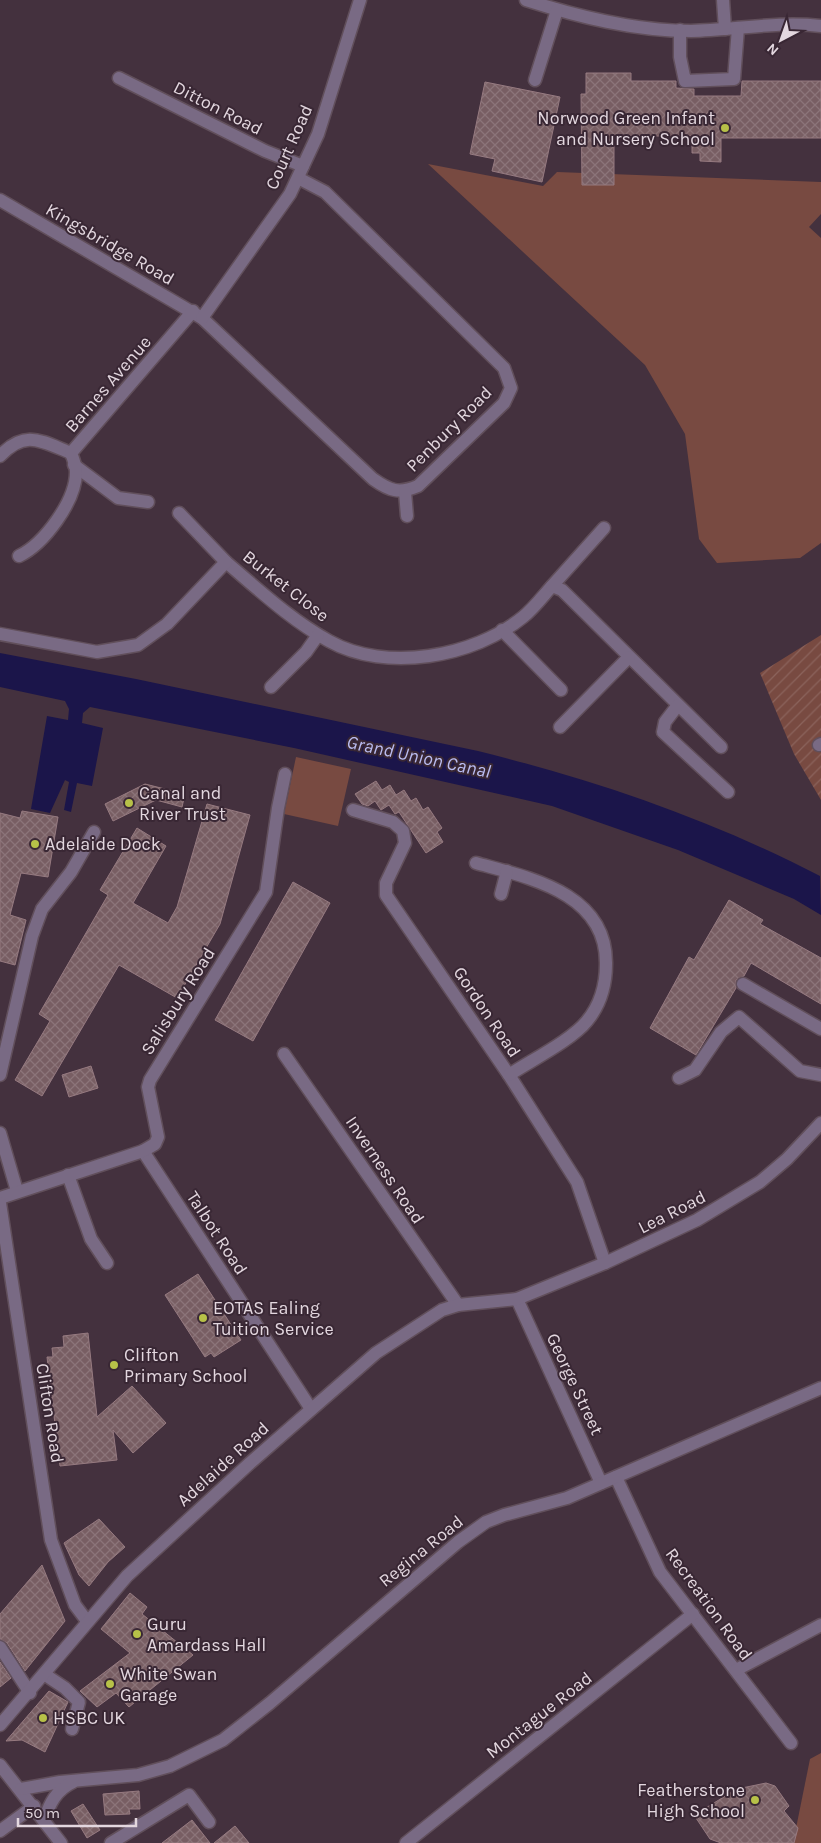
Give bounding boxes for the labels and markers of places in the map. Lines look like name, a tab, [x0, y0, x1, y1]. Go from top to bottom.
place label: Norwood Green Infant and Nursery School	[537, 107, 715, 150]
marker: Norwood Green Infant and Nursery School	[719, 122, 731, 134]
place label: Canal and River Trust	[139, 782, 226, 825]
marker: Canal and River Trust	[123, 797, 135, 809]
place label: Adelaide Dock	[45, 833, 161, 855]
marker: Adelaide Dock	[29, 838, 41, 850]
place label: EOTAS Ealing Tuition Service	[213, 1297, 334, 1340]
marker: EOTAS Ealing Tuition Service	[197, 1312, 209, 1324]
place label: Clifton Primary School	[124, 1344, 248, 1387]
marker: Clifton Primary School	[108, 1359, 120, 1371]
place label: Guru Amardass Hall	[147, 1613, 266, 1656]
marker: Guru Amardass Hall	[131, 1628, 143, 1640]
place label: White Swan Garage	[120, 1663, 217, 1706]
marker: White Swan Garage	[104, 1678, 116, 1690]
place label: HSBC UK	[53, 1707, 125, 1729]
marker: HSBC UK	[37, 1712, 49, 1724]
place label: Featherstone High School	[637, 1779, 745, 1822]
marker: Featherstone High School	[749, 1794, 761, 1806]

